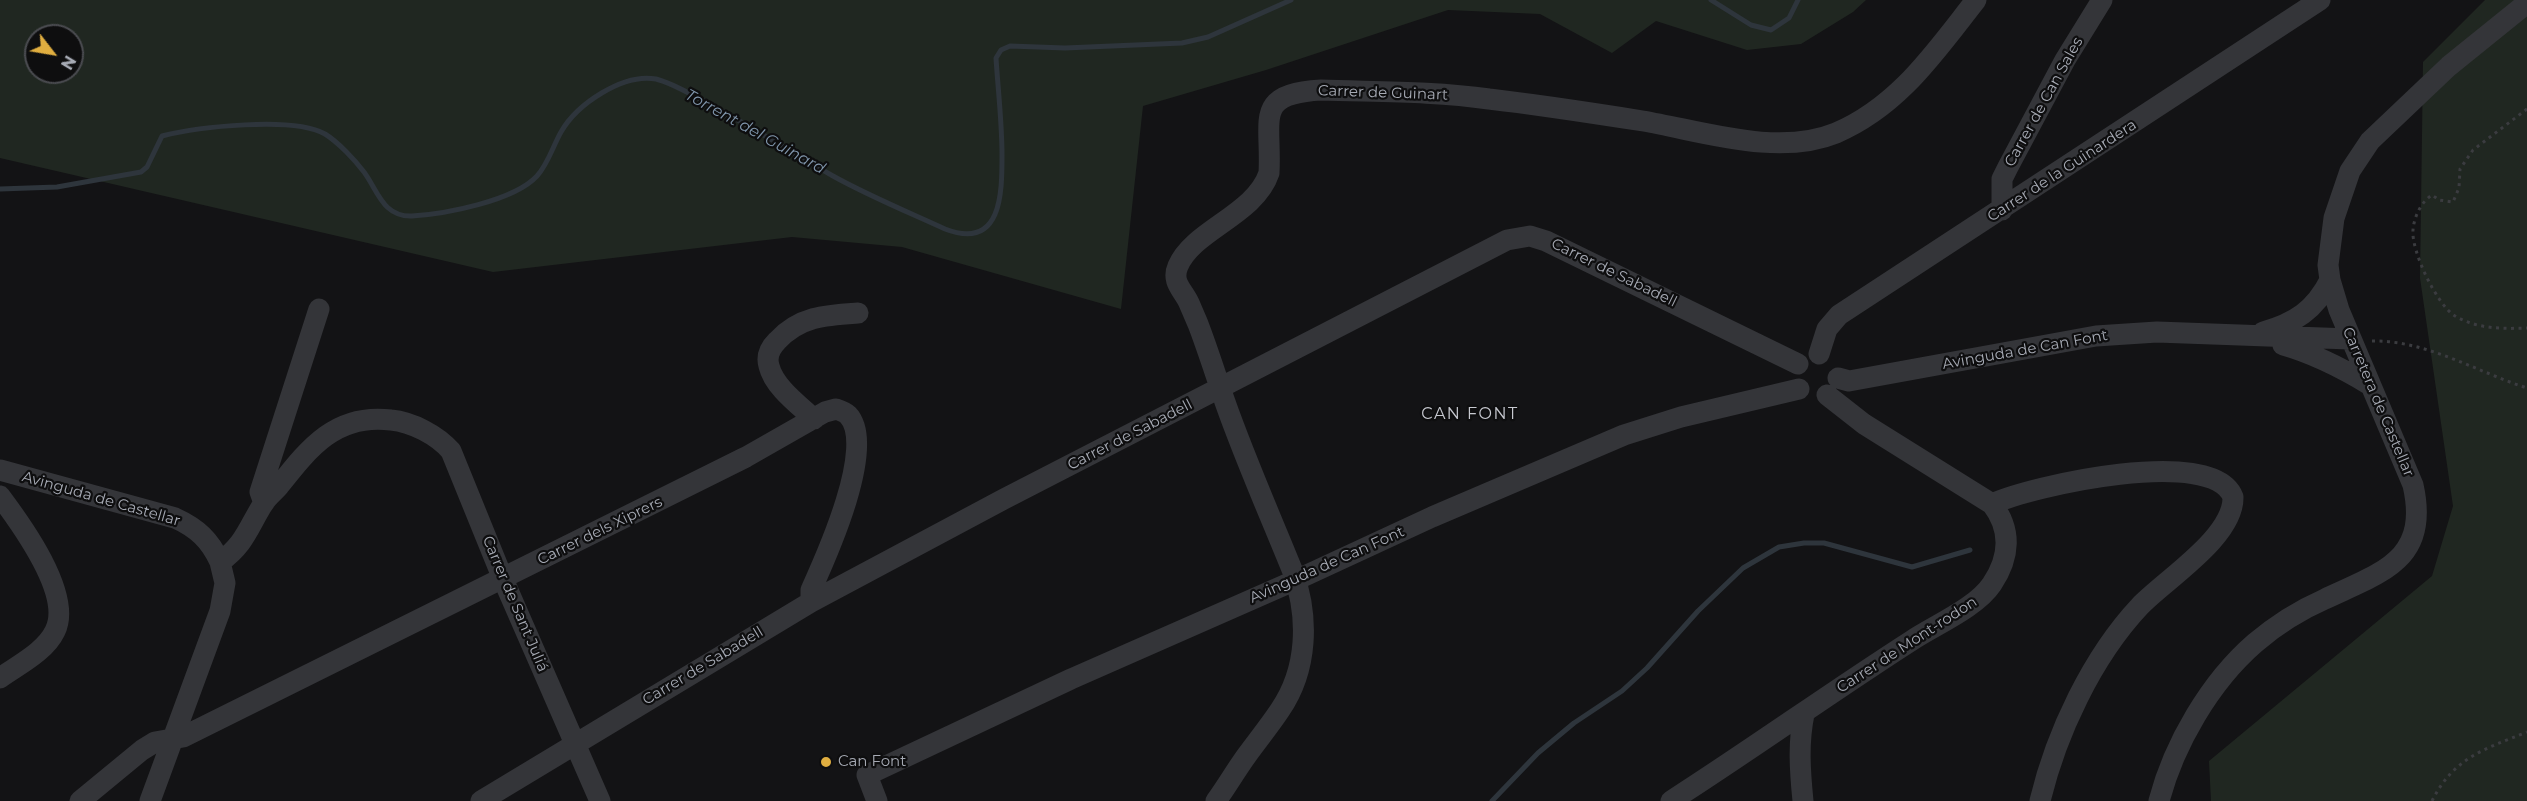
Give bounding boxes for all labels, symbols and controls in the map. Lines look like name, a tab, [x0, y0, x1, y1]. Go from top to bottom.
north arrow	[24, 24, 84, 84]
street label: Carrer de Can Sales	[2001, 34, 2087, 170]
text: N	[57, 52, 80, 73]
street label: Carrer de Guinart	[1318, 82, 1448, 104]
water label: Torrent del Guinard	[682, 86, 828, 178]
street label: Carrer de la Guinardera	[1984, 116, 2140, 226]
street label: Carrer de Sabadell	[1548, 235, 1680, 311]
street label: Carretera de Castellar	[2338, 324, 2418, 480]
street label: Avinguda de Can Font	[1941, 327, 2109, 373]
street label: Carrer de Sabadell	[1065, 396, 1195, 474]
district label: CAN FONT	[1421, 404, 1519, 424]
street label: Avinguda de Castellar	[20, 468, 182, 530]
street label: Carrer dels Xiprers	[535, 493, 665, 569]
street label: Avinguda de Can Font	[1247, 523, 1407, 607]
street label: Carrer de Sant Juliá	[478, 533, 552, 675]
street label: Carrer de Mont-rodon	[1833, 593, 1981, 697]
street label: Carrer de Sabadell	[639, 623, 767, 709]
place label: Can Font	[838, 753, 906, 771]
marker: Can Font	[819, 755, 833, 769]

